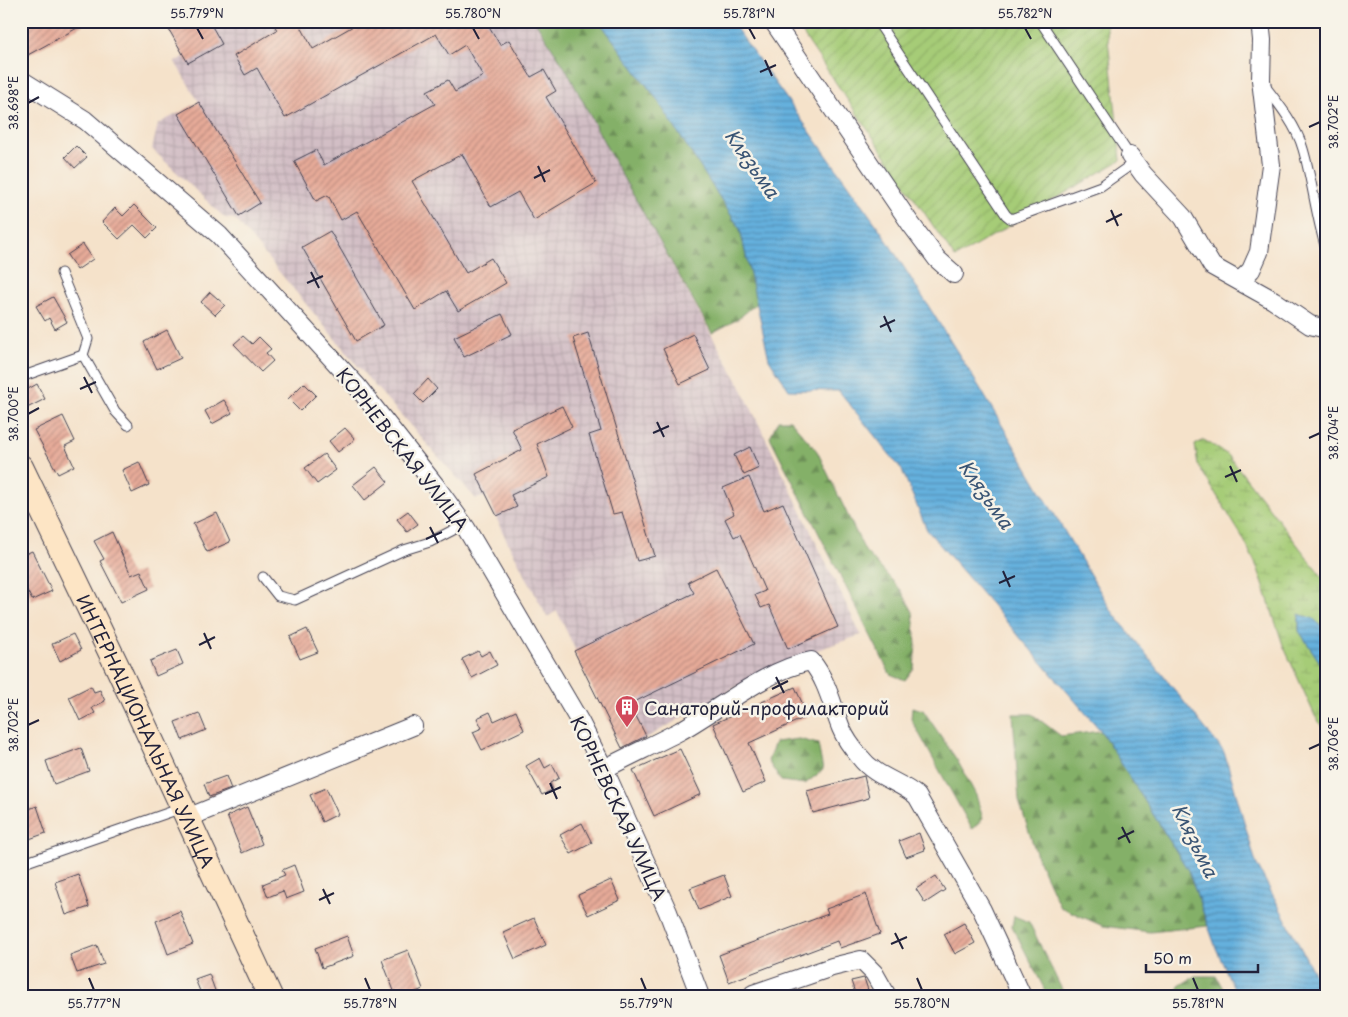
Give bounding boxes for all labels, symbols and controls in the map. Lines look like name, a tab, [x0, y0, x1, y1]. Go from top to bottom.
text: 55.779°N	[170, 4, 224, 22]
text: 55.780°N	[445, 4, 501, 22]
text: 55.781°N	[723, 4, 775, 22]
text: 55.782°N	[998, 4, 1052, 22]
text: 38.698°E	[4, 76, 22, 130]
text: 38.702°E	[1324, 95, 1342, 149]
water label: Клязьма	[719, 123, 788, 204]
street label: КОРНЕВСКАЯ УЛИЦА	[331, 362, 476, 537]
text: 38.700°E	[4, 386, 22, 442]
text: 38.704°E	[1324, 406, 1342, 460]
water label: Клязьма	[953, 454, 1022, 535]
street label: ИНТЕРНАЦИОНАЛЬНАЯ УЛИЦА	[71, 589, 222, 872]
building icon: Санаторий-профилакторий	[614, 694, 640, 728]
place label: Санаторий-профилакторий	[644, 694, 889, 721]
text: 38.702°E	[4, 698, 22, 752]
street label: КОРНЕВСКАЯ УЛИЦА	[564, 711, 674, 905]
text: 38.706°E	[1324, 717, 1342, 771]
water label: Клязьма	[1166, 799, 1226, 883]
scale bar	[1146, 942, 1258, 974]
text: 50 m	[1153, 946, 1192, 969]
text: 55.777°N	[67, 994, 121, 1012]
text: 55.778°N	[343, 994, 397, 1012]
text: 55.779°N	[619, 994, 673, 1012]
text: 55.780°N	[894, 994, 950, 1012]
text: 55.781°N	[1172, 994, 1224, 1012]

